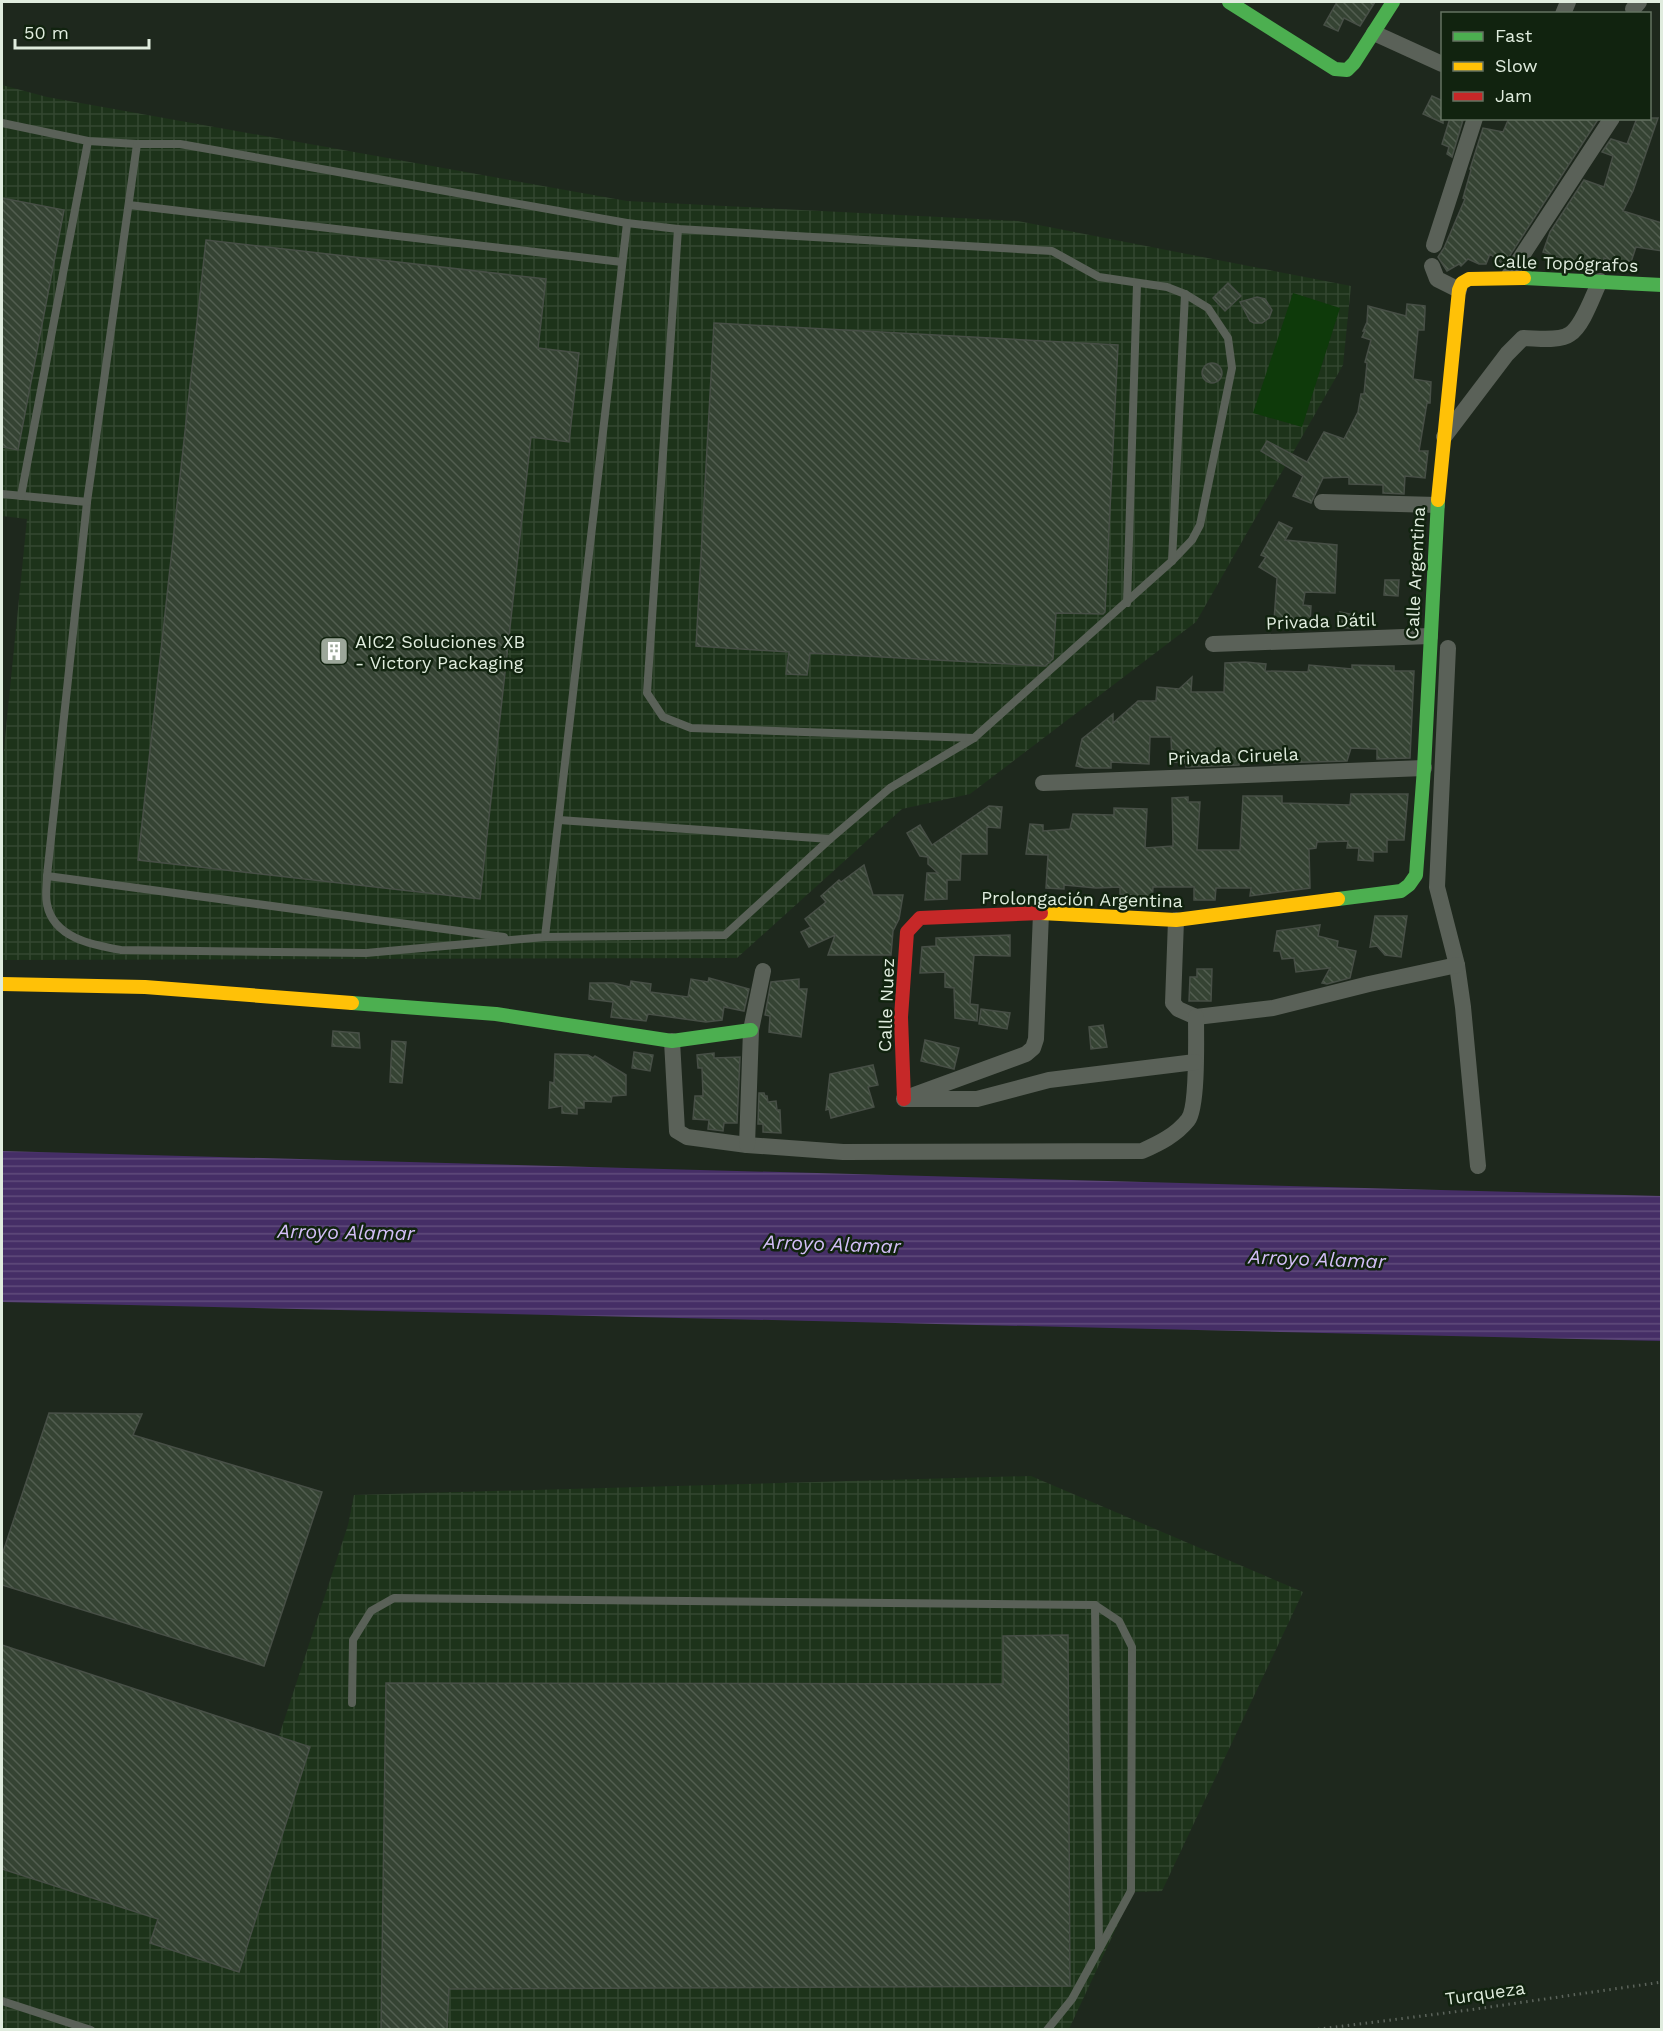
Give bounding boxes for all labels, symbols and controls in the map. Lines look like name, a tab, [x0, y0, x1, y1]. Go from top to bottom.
scale bar	[15, 12, 148, 50]
legend	[1441, 12, 1651, 120]
text: 50 m	[24, 22, 69, 43]
text: Fast	[1495, 25, 1533, 46]
text: Slow	[1495, 55, 1538, 76]
text: Jam	[1495, 85, 1532, 106]
street label: Calle Topógrafos	[1493, 250, 1639, 276]
street label: Calle Argentina	[1401, 506, 1429, 640]
street label: Privada Dátil	[1266, 609, 1377, 633]
place label: AIC2 Soluciones XB - Victory Packaging	[355, 631, 525, 673]
building icon: AIC2 Soluciones XB - Victory Packaging	[318, 635, 350, 667]
street label: Privada Ciruela	[1167, 743, 1299, 769]
street label: Prolongación Argentina	[981, 887, 1183, 911]
street label: Calle Nuez	[874, 958, 898, 1052]
water label: Arroyo Alamar	[276, 1219, 416, 1245]
water label: Arroyo Alamar	[762, 1230, 902, 1258]
water label: Arroyo Alamar	[1247, 1245, 1387, 1273]
street label: Turqueza	[1444, 1977, 1526, 2009]

